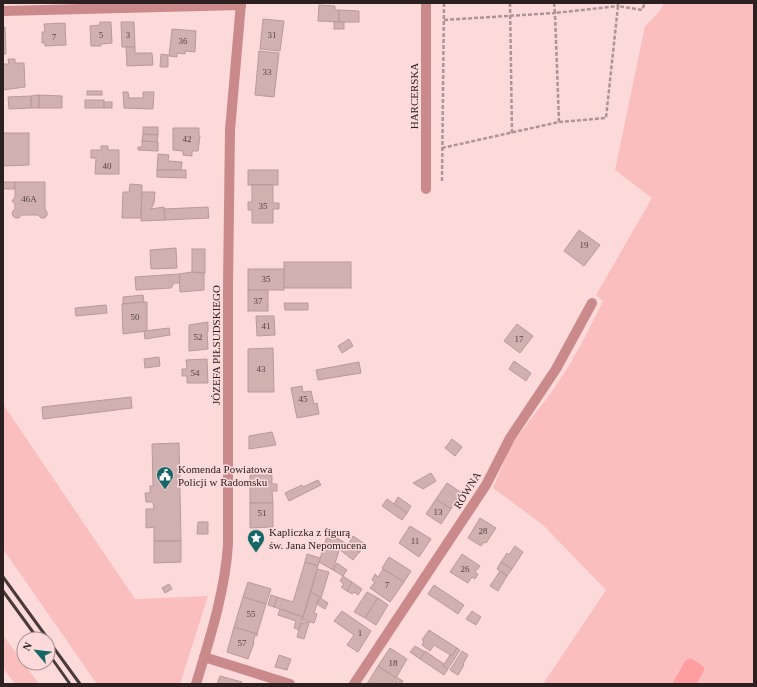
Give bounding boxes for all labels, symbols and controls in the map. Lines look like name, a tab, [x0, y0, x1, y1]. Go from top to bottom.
house number: 5	[99, 30, 104, 40]
house number: 3	[126, 30, 131, 40]
house number: 31	[268, 30, 277, 40]
house number: 7	[52, 32, 57, 42]
house number: 36	[179, 36, 188, 46]
street label: HARCERSKA	[408, 63, 420, 129]
house number: 33	[263, 67, 272, 77]
house number: 42	[183, 134, 192, 144]
house number: 40	[103, 161, 112, 171]
house number: 46A	[21, 194, 37, 204]
house number: 35	[259, 201, 268, 211]
house number: 19	[580, 240, 589, 250]
house number: 35	[262, 274, 271, 284]
street label: JÓZEFA PIŁSUDSKIEGO	[210, 285, 222, 405]
house number: 37	[254, 296, 263, 306]
house number: 50	[131, 312, 140, 322]
house number: 41	[262, 321, 271, 331]
house number: 52	[194, 332, 203, 342]
house number: 17	[515, 334, 524, 344]
house number: 43	[257, 364, 266, 374]
house number: 54	[191, 368, 200, 378]
house number: 45	[299, 394, 308, 404]
place label: Komenda Powiatowa Policji w Radomsku	[178, 463, 273, 488]
public building icon: Komenda Powiatowa Policji w Radomsku	[155, 465, 175, 490]
street label: RÓWNA	[451, 469, 483, 511]
house number: 13	[434, 507, 443, 517]
house number: 51	[258, 508, 267, 518]
place label: Kapliczka z figurą św. Jana Nepomucena	[269, 526, 366, 551]
house number: 28	[479, 526, 488, 536]
place icon: Kapliczka z figurą św. Jana Nepomucena	[246, 528, 266, 553]
house number: 11	[411, 536, 419, 546]
house number: 26	[461, 564, 470, 574]
house number: 7	[385, 580, 390, 590]
house number: 55	[247, 609, 256, 619]
house number: 1	[358, 628, 362, 638]
north arrow	[16, 631, 56, 671]
house number: 57	[238, 638, 247, 648]
text: N	[20, 640, 34, 653]
house number: 18	[389, 658, 398, 668]

